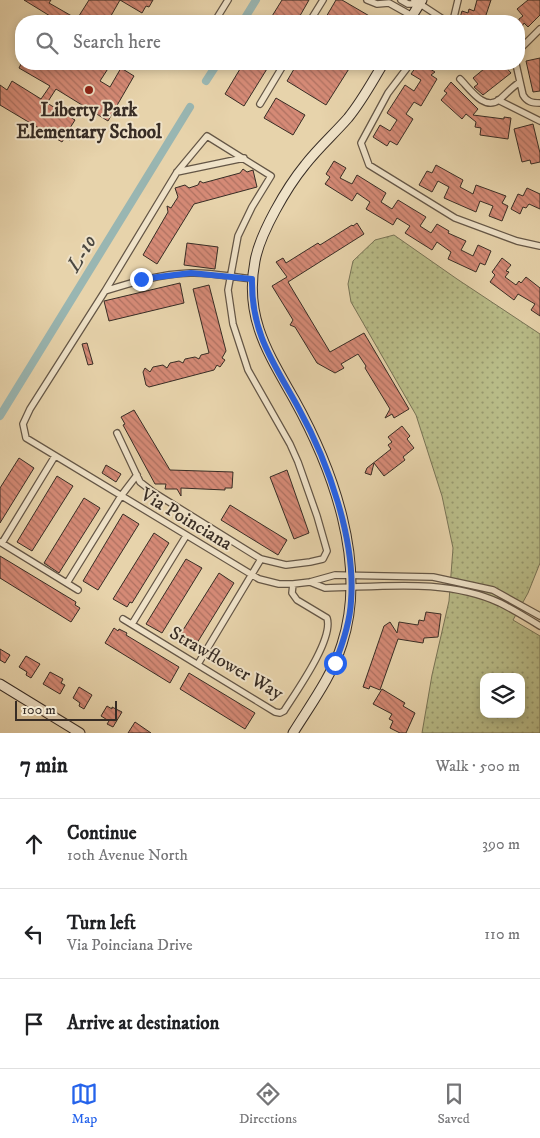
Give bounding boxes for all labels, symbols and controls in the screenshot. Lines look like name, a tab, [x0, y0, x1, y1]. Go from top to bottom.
search box	[15, 15, 525, 70]
icon: search	[33, 29, 61, 57]
text: Search here	[73, 31, 161, 54]
marker: Liberty Park Elementary School	[83, 84, 95, 96]
place label: Liberty Park Elementary School	[16, 99, 162, 144]
water label: L-10	[61, 231, 103, 278]
route end	[130, 268, 153, 291]
street label: Via Poinciana	[135, 482, 236, 556]
street label: Strawflower Way	[165, 621, 288, 706]
route start	[324, 652, 347, 675]
map controls	[480, 673, 525, 718]
button: layers	[480, 673, 525, 718]
scale bar	[15, 698, 118, 721]
text: 100 m	[22, 701, 56, 719]
text: 7 min	[20, 753, 68, 779]
text: Walk · 500 m	[435, 756, 520, 776]
text: Continue	[67, 822, 137, 845]
icon: ahead	[20, 830, 48, 858]
text: 390 m	[482, 834, 520, 854]
text: 10th Avenue North	[67, 845, 188, 865]
text: Turn left	[67, 912, 136, 935]
icon: left	[20, 920, 48, 948]
text: 110 m	[484, 924, 520, 944]
text: Via Poinciana Drive	[67, 935, 193, 955]
icon: arrive	[20, 1010, 48, 1038]
text: Arrive at destination	[67, 1012, 219, 1035]
tab: Map	[70, 1080, 98, 1128]
tab: Directions	[239, 1080, 297, 1128]
tab: Saved	[438, 1080, 470, 1128]

